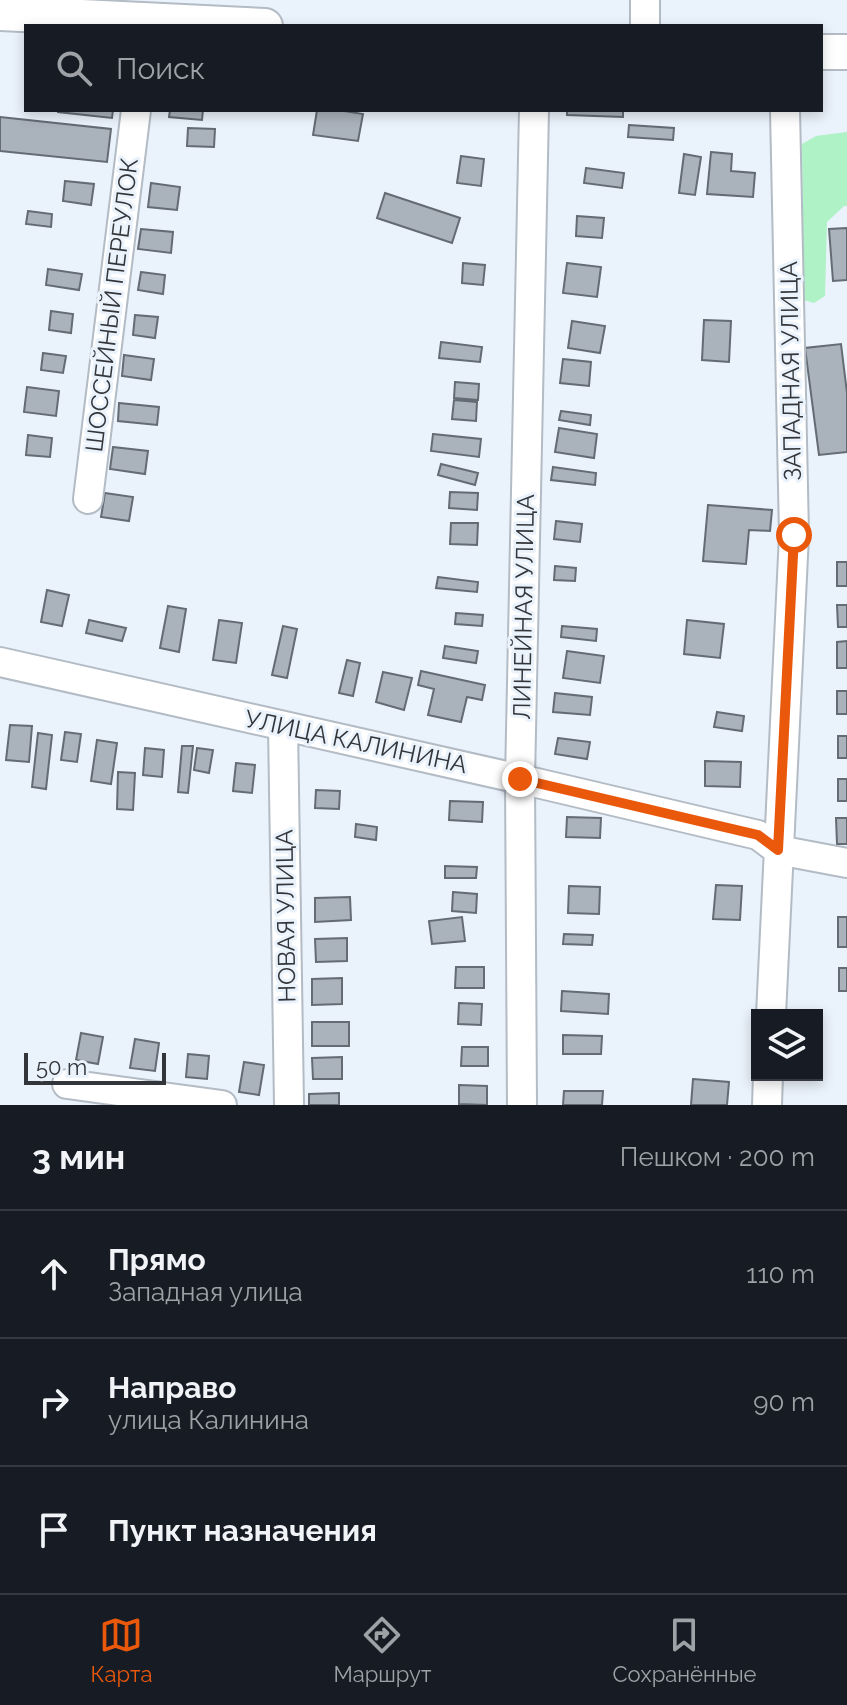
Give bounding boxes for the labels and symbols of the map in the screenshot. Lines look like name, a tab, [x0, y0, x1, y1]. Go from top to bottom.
street label: ШОССЕЙНЫЙ ПЕРЕУЛОК	[79, 156, 144, 453]
street label: ЗАПАДНАЯ УЛИЦА	[774, 261, 807, 481]
street label: ЛИНЕЙНАЯ УЛИЦА	[507, 494, 540, 720]
route start	[776, 517, 812, 553]
street label: УЛИЦА КАЛИНИНА	[242, 704, 470, 779]
route end	[502, 761, 538, 797]
street label: НОВАЯ УЛИЦА	[269, 829, 302, 1003]
scale bar	[24, 1049, 166, 1085]

